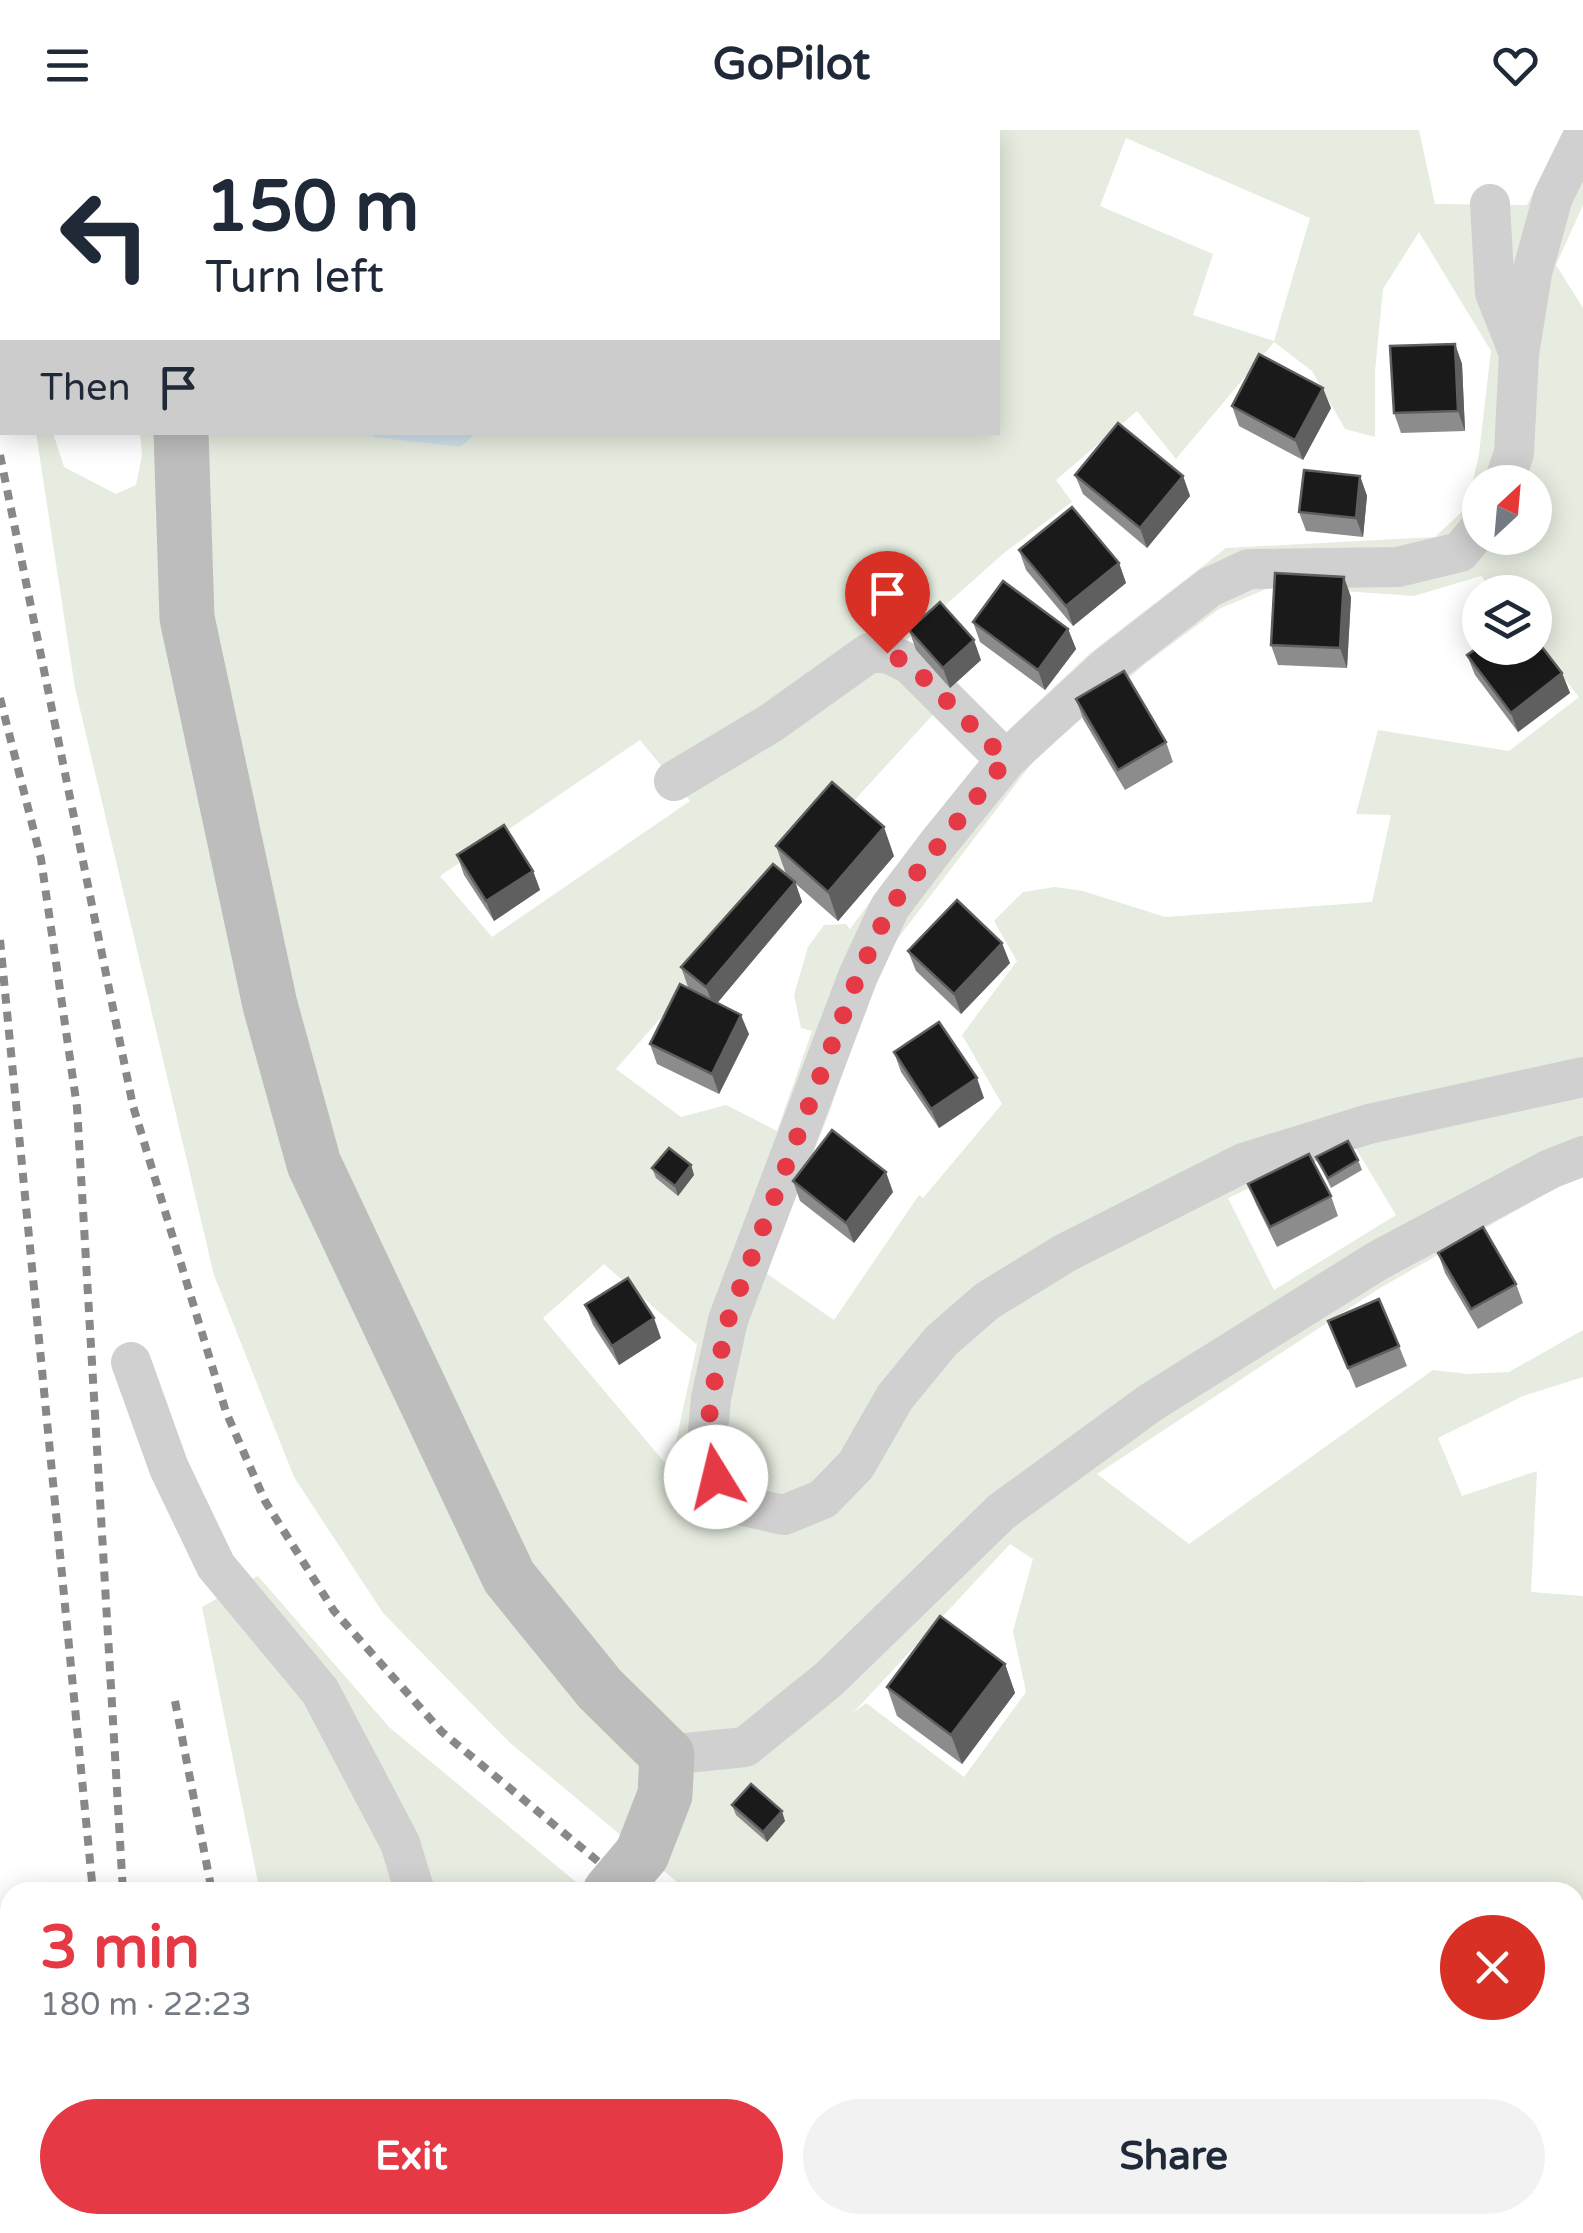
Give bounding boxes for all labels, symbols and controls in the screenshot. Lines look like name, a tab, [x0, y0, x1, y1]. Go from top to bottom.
icon: menu	[40, 38, 95, 93]
text: GoPilot	[713, 38, 870, 92]
icon: heart	[1488, 38, 1543, 93]
text: 150 m	[205, 166, 419, 250]
icon: left	[40, 170, 170, 300]
text: Turn left	[205, 251, 384, 305]
icon: arrive	[151, 360, 206, 415]
text: Then	[40, 365, 131, 411]
north arrow	[1462, 465, 1552, 555]
map controls	[1462, 465, 1552, 665]
pin	[845, 551, 930, 654]
icon: arrive	[860, 566, 915, 621]
button: layers	[1462, 575, 1552, 665]
position arrow	[664, 1425, 768, 1529]
text: 3 min	[40, 1912, 200, 1984]
button: close	[1440, 1915, 1545, 2020]
text: 180 m · 22:23	[40, 1986, 252, 2024]
button: Exit	[40, 2099, 783, 2214]
button: Share	[803, 2099, 1545, 2214]

